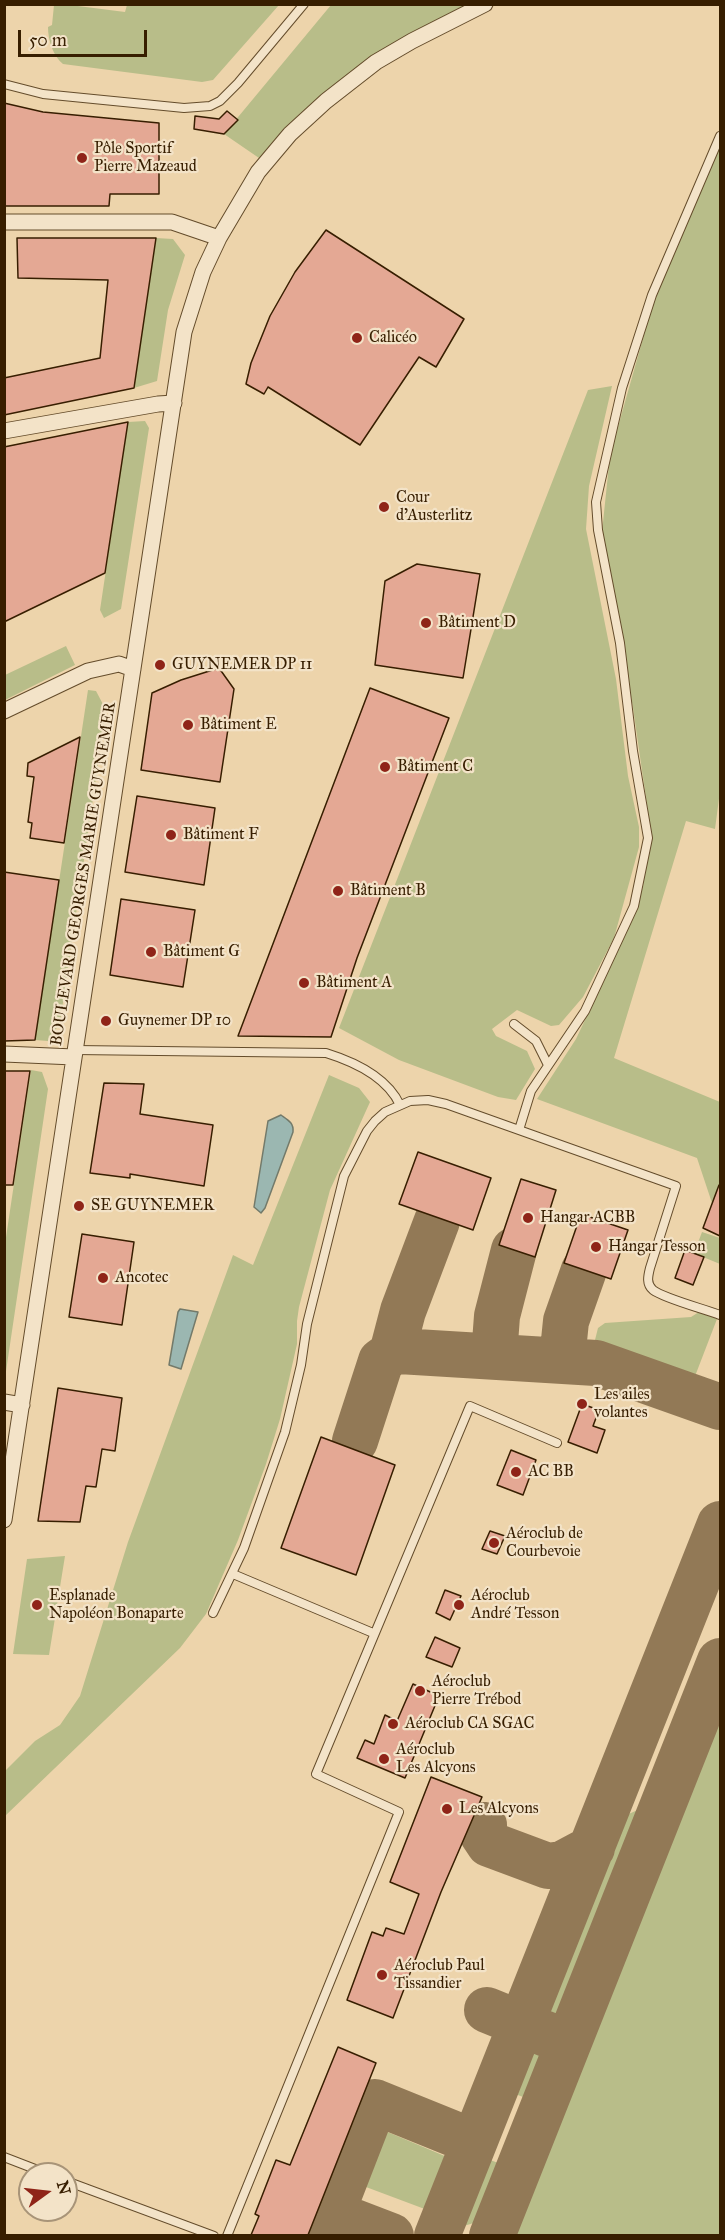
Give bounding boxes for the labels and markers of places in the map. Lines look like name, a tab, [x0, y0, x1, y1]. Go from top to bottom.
place label: Pôle Sportif Pierre Mazeaud	[94, 139, 197, 177]
marker: Pôle Sportif Pierre Mazeaud	[75, 151, 89, 165]
place label: Calicéo	[369, 328, 417, 348]
marker: Calicéo	[350, 331, 364, 345]
place label: Cour d'Austerlitz	[396, 488, 472, 526]
marker: Cour d'Austerlitz	[377, 500, 391, 514]
place label: Bâtiment D	[438, 613, 516, 633]
marker: Bâtiment D	[419, 616, 433, 630]
place label: GUYNEMER DP 11	[172, 655, 312, 675]
marker: GUYNEMER DP 11	[153, 658, 167, 672]
place label: Bâtiment E	[200, 715, 277, 735]
marker: Bâtiment E	[181, 718, 195, 732]
place label: Bâtiment C	[397, 757, 473, 777]
marker: Bâtiment C	[378, 760, 392, 774]
place label: Bâtiment F	[183, 825, 259, 845]
marker: Bâtiment F	[164, 828, 178, 842]
place label: Bâtiment B	[350, 881, 426, 901]
marker: Bâtiment B	[331, 884, 345, 898]
place label: Bâtiment G	[163, 942, 240, 962]
marker: Bâtiment G	[144, 945, 158, 959]
place label: Bâtiment A	[316, 973, 392, 993]
marker: Bâtiment A	[297, 976, 311, 990]
place label: Guynemer DP 10	[118, 1011, 231, 1031]
marker: Guynemer DP 10	[99, 1014, 113, 1028]
place label: SE GUYNEMER	[91, 1196, 214, 1216]
marker: SE GUYNEMER	[72, 1199, 86, 1213]
place label: Hangar ACBB	[540, 1208, 635, 1228]
marker: Hangar ACBB	[521, 1211, 535, 1225]
place label: Hangar Tesson	[608, 1237, 706, 1257]
marker: Hangar Tesson	[589, 1240, 603, 1254]
place label: Ancotec	[115, 1268, 168, 1288]
marker: Ancotec	[96, 1271, 110, 1285]
place label: Les ailes volantes	[594, 1385, 650, 1423]
marker: Les ailes volantes	[575, 1397, 589, 1411]
place label: AC BB	[528, 1462, 574, 1482]
marker: AC BB	[509, 1465, 523, 1479]
place label: Aéroclub de Courbevoie	[506, 1524, 583, 1562]
marker: Aéroclub de Courbevoie	[487, 1536, 501, 1550]
place label: Esplanade Napoléon Bonaparte	[49, 1586, 184, 1624]
place label: Aéroclub André Tesson	[471, 1586, 559, 1624]
marker: Esplanade Napoléon Bonaparte	[30, 1598, 44, 1612]
marker: Aéroclub André Tesson	[452, 1598, 466, 1612]
place label: Aéroclub Pierre Trébod	[432, 1672, 521, 1710]
marker: Aéroclub Pierre Trébod	[413, 1684, 427, 1698]
place label: Aéroclub CA SGAC	[405, 1714, 535, 1734]
marker: Aéroclub CA SGAC	[386, 1717, 400, 1731]
place label: Aéroclub Les Alcyons	[396, 1740, 476, 1778]
marker: Aéroclub Les Alcyons	[377, 1752, 391, 1766]
place label: Les Alcyons	[459, 1799, 539, 1819]
marker: Les Alcyons	[440, 1802, 454, 1816]
place label: Aéroclub Paul Tissandier	[394, 1956, 485, 1994]
marker: Aéroclub Paul Tissandier	[375, 1968, 389, 1982]

